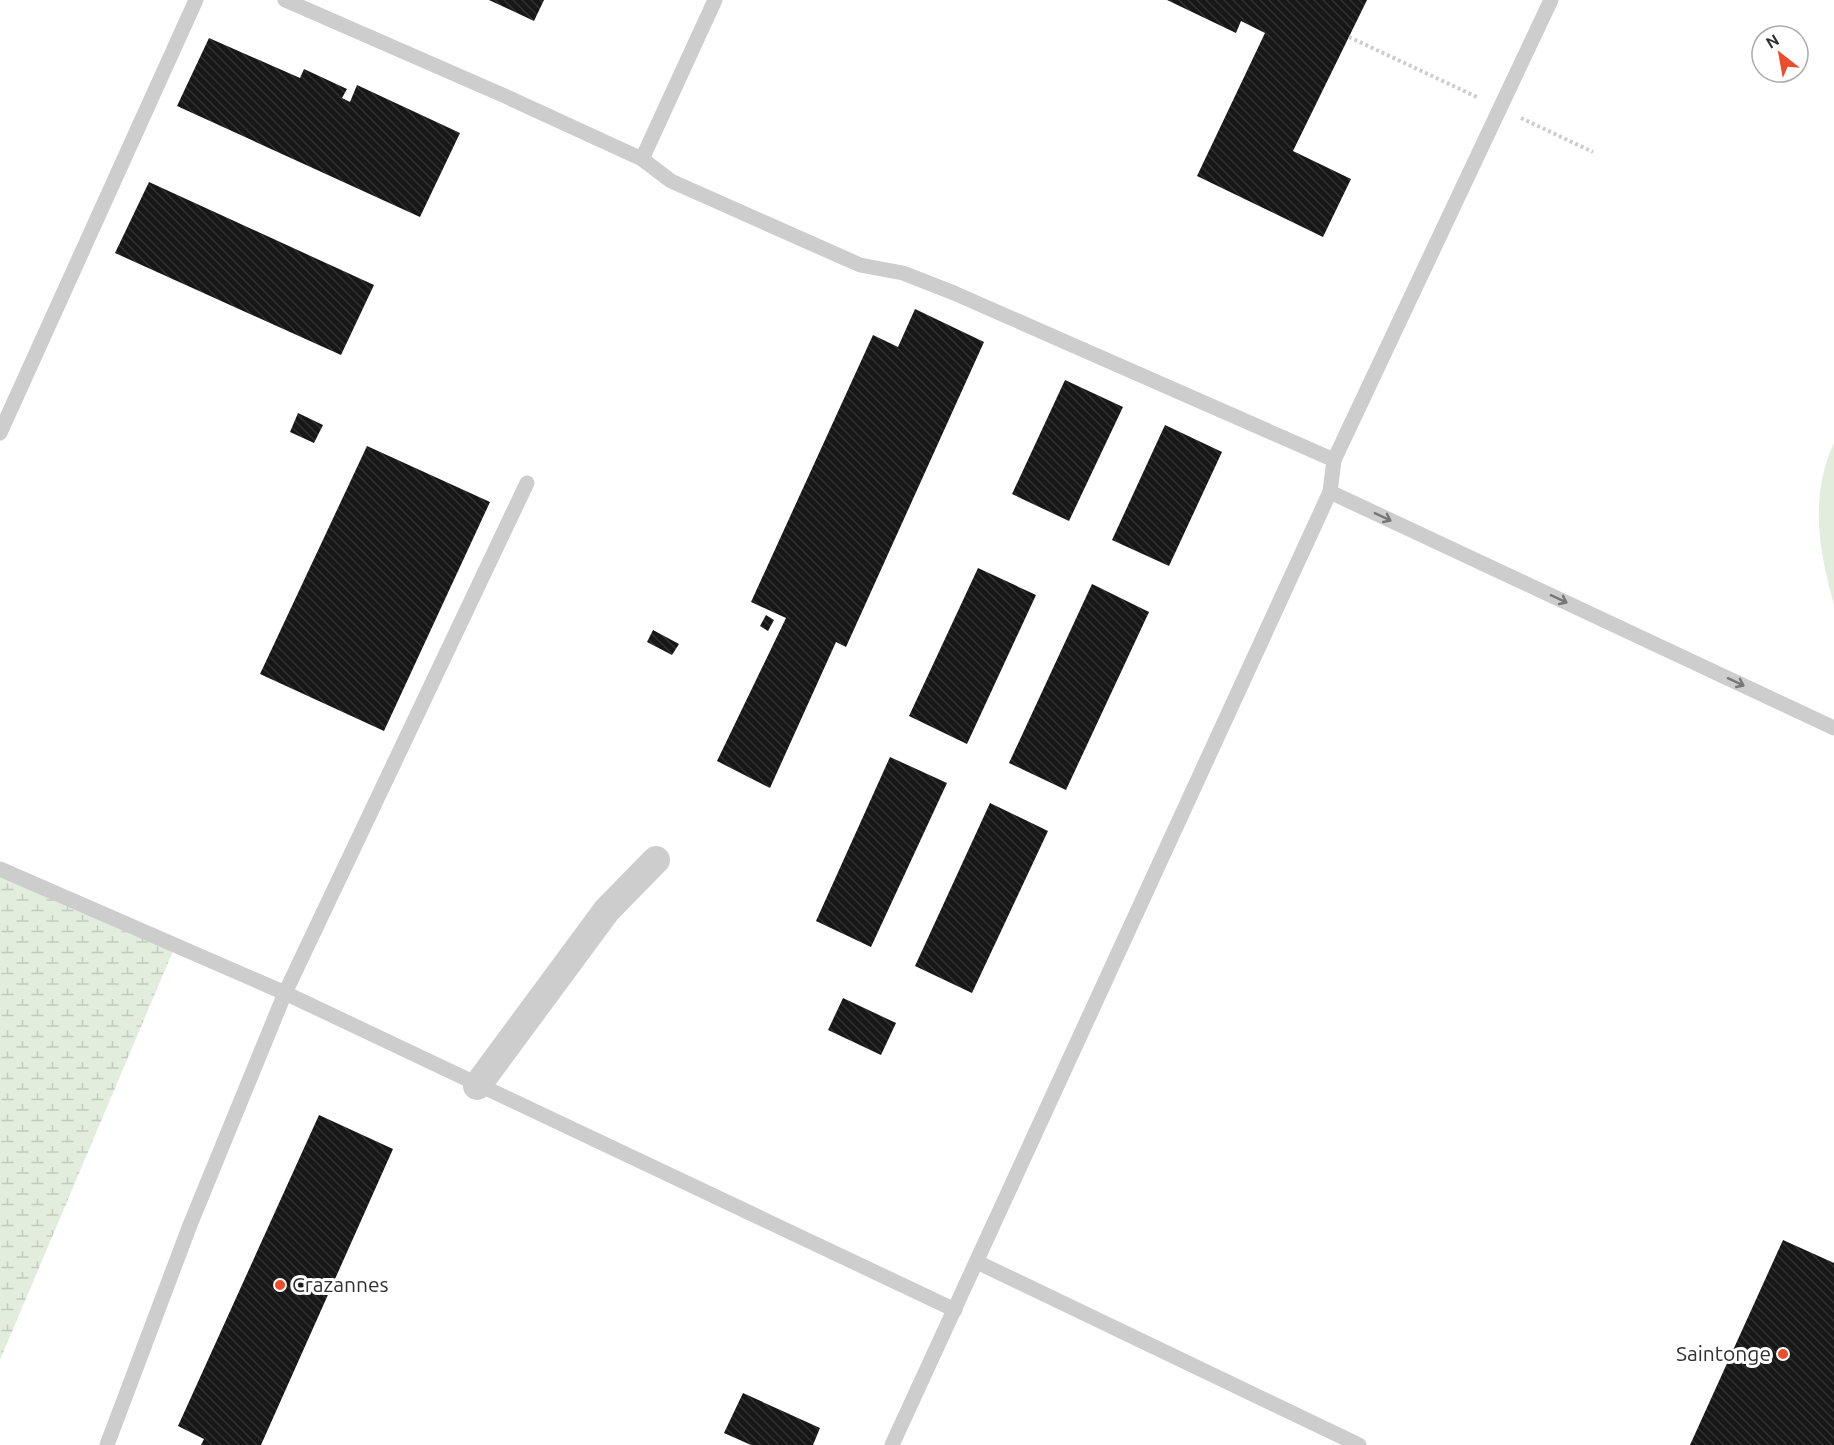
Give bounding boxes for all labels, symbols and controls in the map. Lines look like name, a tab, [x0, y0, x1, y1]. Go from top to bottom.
north arrow	[1750, 24, 1810, 84]
text: N	[1763, 30, 1782, 52]
one-way arrow	[1373, 512, 1391, 523]
one-way arrow	[1550, 594, 1568, 606]
one-way arrow	[1727, 677, 1745, 688]
place label: Crazannes	[292, 1272, 389, 1296]
marker: Crazannes	[273, 1278, 287, 1292]
place label: Saintonge	[1676, 1341, 1771, 1365]
marker: Saintonge	[1776, 1347, 1790, 1361]

